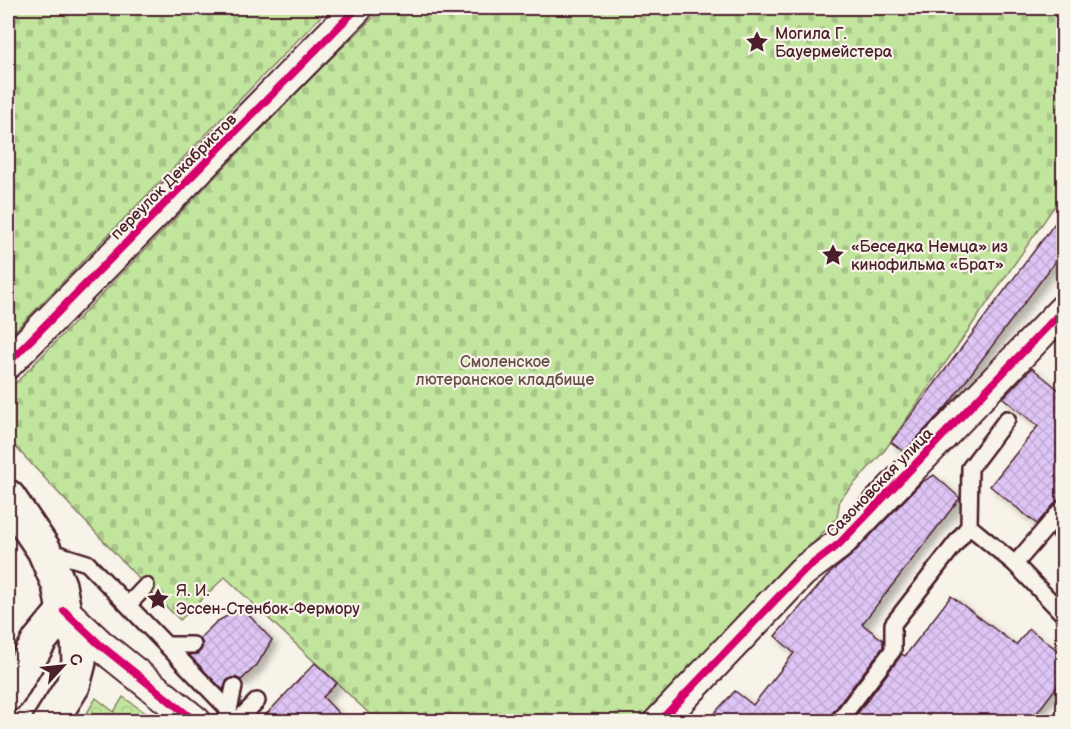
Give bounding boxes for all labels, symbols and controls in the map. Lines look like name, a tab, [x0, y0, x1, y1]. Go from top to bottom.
place label: Могила Г. Бауермейстера	[775, 25, 893, 62]
place icon: Могила Г. Бауермейстера	[744, 29, 770, 55]
street label: переулок Декабристов	[107, 110, 241, 244]
place label: «Беседка Немца» из кинофильма «Брат»	[851, 238, 1008, 275]
place icon: «Беседка Немца» из кинофильма «Брат»	[820, 242, 846, 268]
park label: Смоленское лютеранское кладбище	[416, 353, 594, 390]
street label: Сазоновская улица	[823, 424, 938, 542]
place label: Я. И. Эссен-Стенбок-Фермору	[176, 582, 360, 619]
place icon: Я. И. Эссен-Стенбок-Фермору	[145, 586, 171, 612]
north arrow	[33, 636, 93, 696]
text: С	[64, 651, 86, 669]

